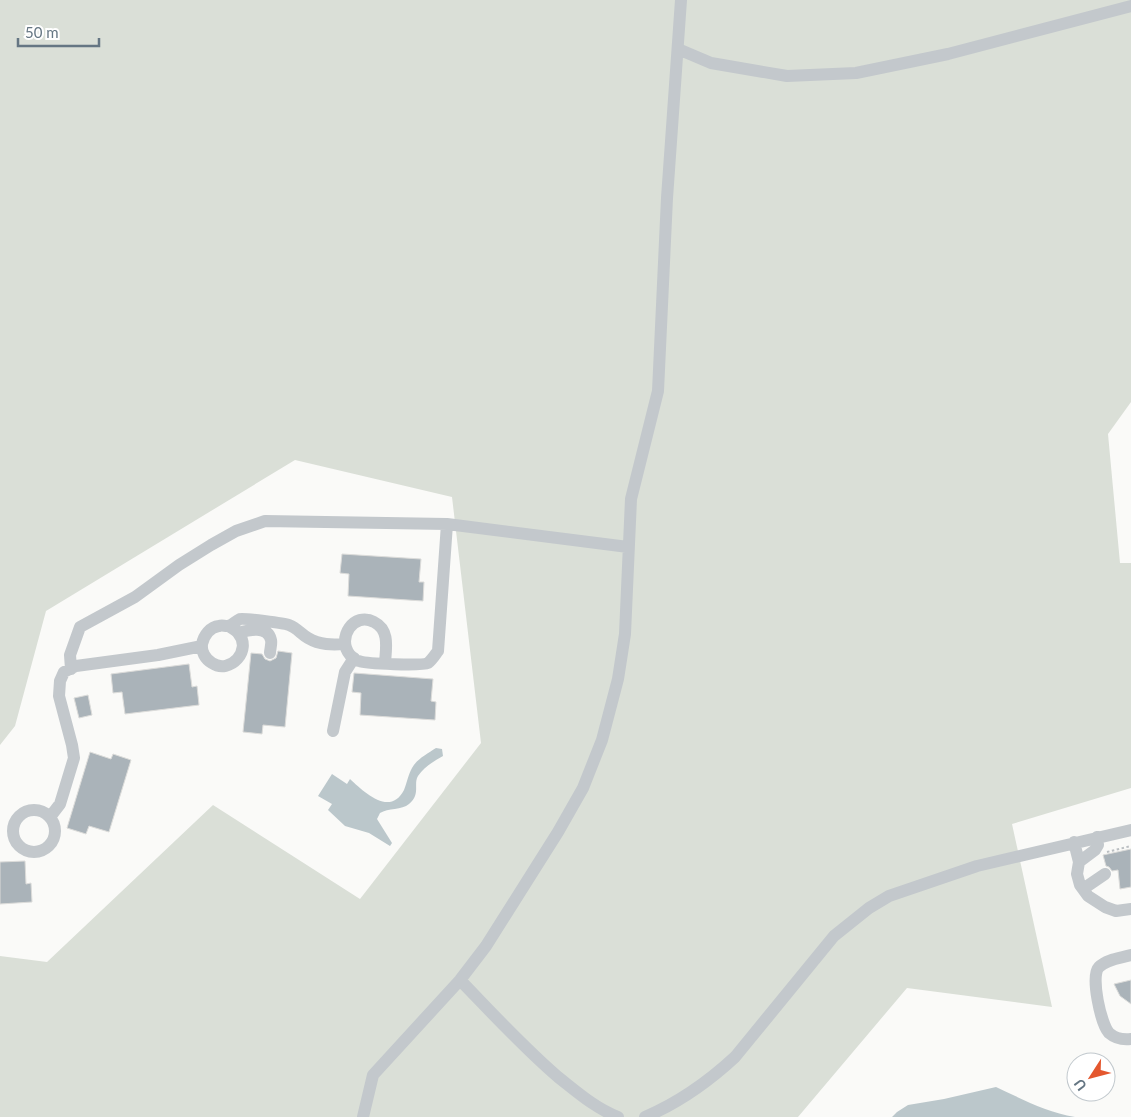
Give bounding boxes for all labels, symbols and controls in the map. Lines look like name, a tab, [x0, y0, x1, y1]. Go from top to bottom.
scale bar	[18, 15, 99, 47]
text: 50 m	[25, 23, 59, 41]
north arrow	[1066, 1052, 1116, 1102]
text: U	[1070, 1076, 1090, 1094]

